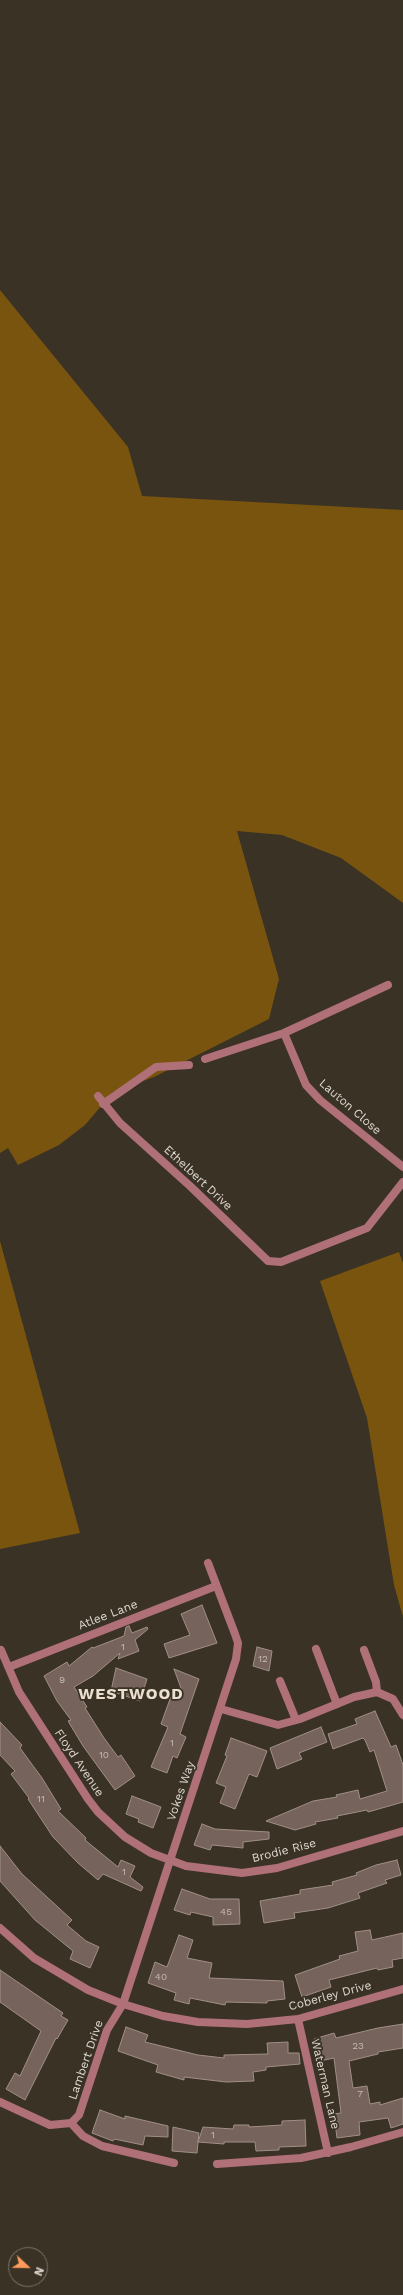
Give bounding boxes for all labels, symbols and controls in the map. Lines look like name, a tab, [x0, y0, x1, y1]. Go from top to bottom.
street label: Lauton Close	[316, 1076, 384, 1138]
street label: Ethelbert Drive	[161, 1143, 235, 1213]
street label: Atlee Lane	[76, 1597, 140, 1633]
house number: 1	[121, 1641, 125, 1653]
house number: 12	[258, 1653, 268, 1665]
house number: 9	[59, 1674, 65, 1686]
district label: WESTWOOD	[78, 1684, 184, 1704]
street label: Floyd Avenue	[51, 1727, 107, 1799]
house number: 1	[170, 1737, 174, 1749]
house number: 10	[99, 1749, 109, 1761]
street label: Vokes Way	[164, 1759, 198, 1823]
house number: 11	[37, 1793, 45, 1805]
street label: Brodie Rise	[250, 1836, 318, 1866]
house number: 1	[122, 1866, 126, 1878]
house number: 45	[220, 1906, 232, 1918]
house number: 40	[155, 1971, 167, 1983]
street label: Coberley Drive	[287, 1978, 373, 2014]
street label: Lambert Drive	[66, 2018, 106, 2102]
street label: Waterman Lane	[308, 2037, 342, 2131]
house number: 23	[352, 2040, 364, 2052]
house number: 7	[357, 2088, 363, 2100]
house number: 1	[211, 2129, 215, 2141]
north arrow	[8, 2247, 48, 2287]
text: N	[31, 2265, 46, 2278]

